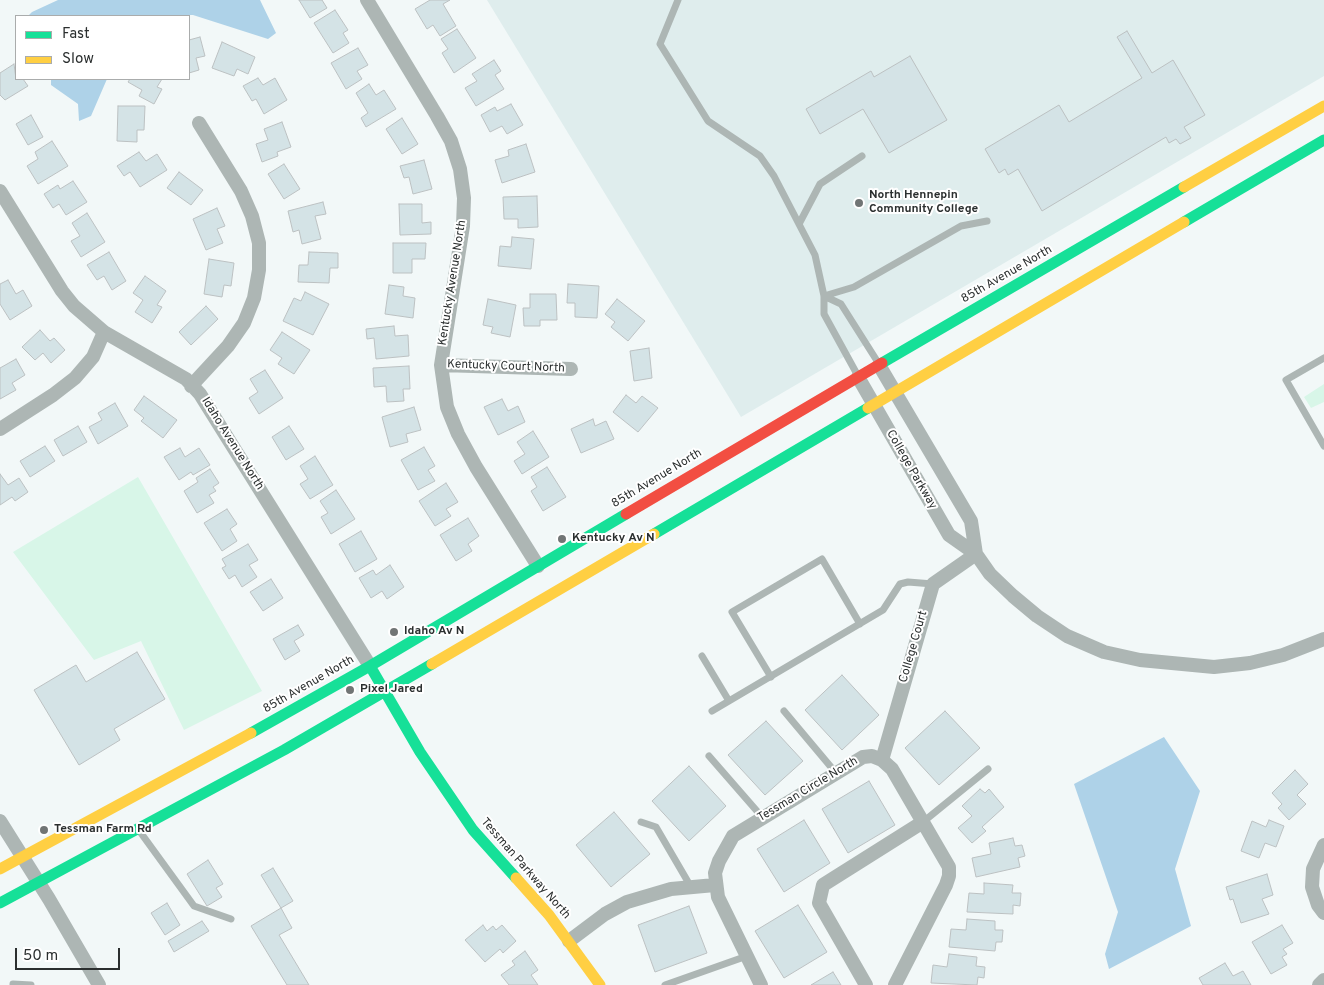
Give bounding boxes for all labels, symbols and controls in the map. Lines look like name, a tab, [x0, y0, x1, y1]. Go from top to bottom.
legend	[15, 15, 190, 80]
text: Fast	[62, 25, 90, 44]
text: Slow	[62, 50, 94, 69]
place label: North Hennepin Community College	[869, 189, 978, 217]
marker: North Hennepin Community College	[853, 197, 865, 209]
street label: Kentucky Avenue North	[436, 219, 470, 347]
street label: 85th Avenue North	[959, 243, 1055, 307]
street label: Kentucky Court North	[447, 358, 565, 376]
street label: Idaho Avenue North	[198, 395, 266, 493]
street label: College Parkway	[882, 428, 940, 512]
street label: 85th Avenue North	[609, 446, 705, 512]
place label: Kentucky Av N	[572, 532, 655, 546]
marker: Kentucky Av N	[556, 533, 568, 545]
street label: College Court	[897, 609, 931, 685]
place label: Idaho Av N	[404, 625, 464, 639]
marker: Idaho Av N	[388, 626, 400, 638]
street label: 85th Avenue North	[261, 653, 357, 717]
place label: Pixel Jared	[360, 683, 423, 697]
marker: Pixel Jared	[344, 684, 356, 696]
street label: Tessman Circle North	[755, 754, 861, 826]
street label: Tessman Parkway North	[477, 815, 573, 923]
place label: Tessman Farm Rd	[54, 823, 152, 837]
marker: Tessman Farm Rd	[38, 824, 50, 836]
scale bar	[18, 938, 122, 970]
text: 50 m	[23, 947, 58, 966]

